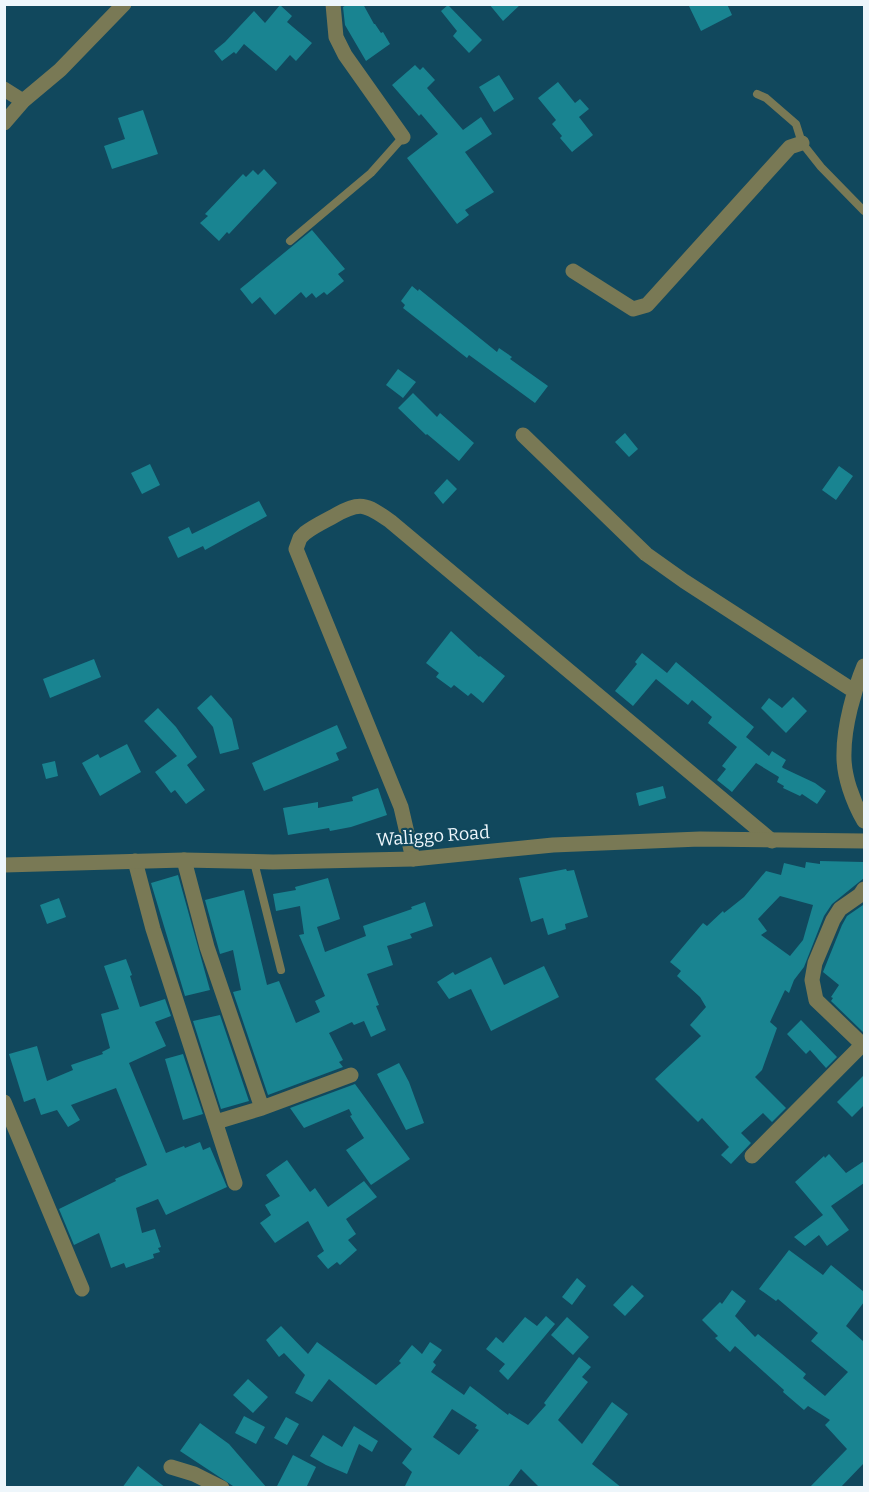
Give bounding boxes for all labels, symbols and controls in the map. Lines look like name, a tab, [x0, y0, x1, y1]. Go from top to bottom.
street label: Waliggo Road	[376, 821, 491, 851]

